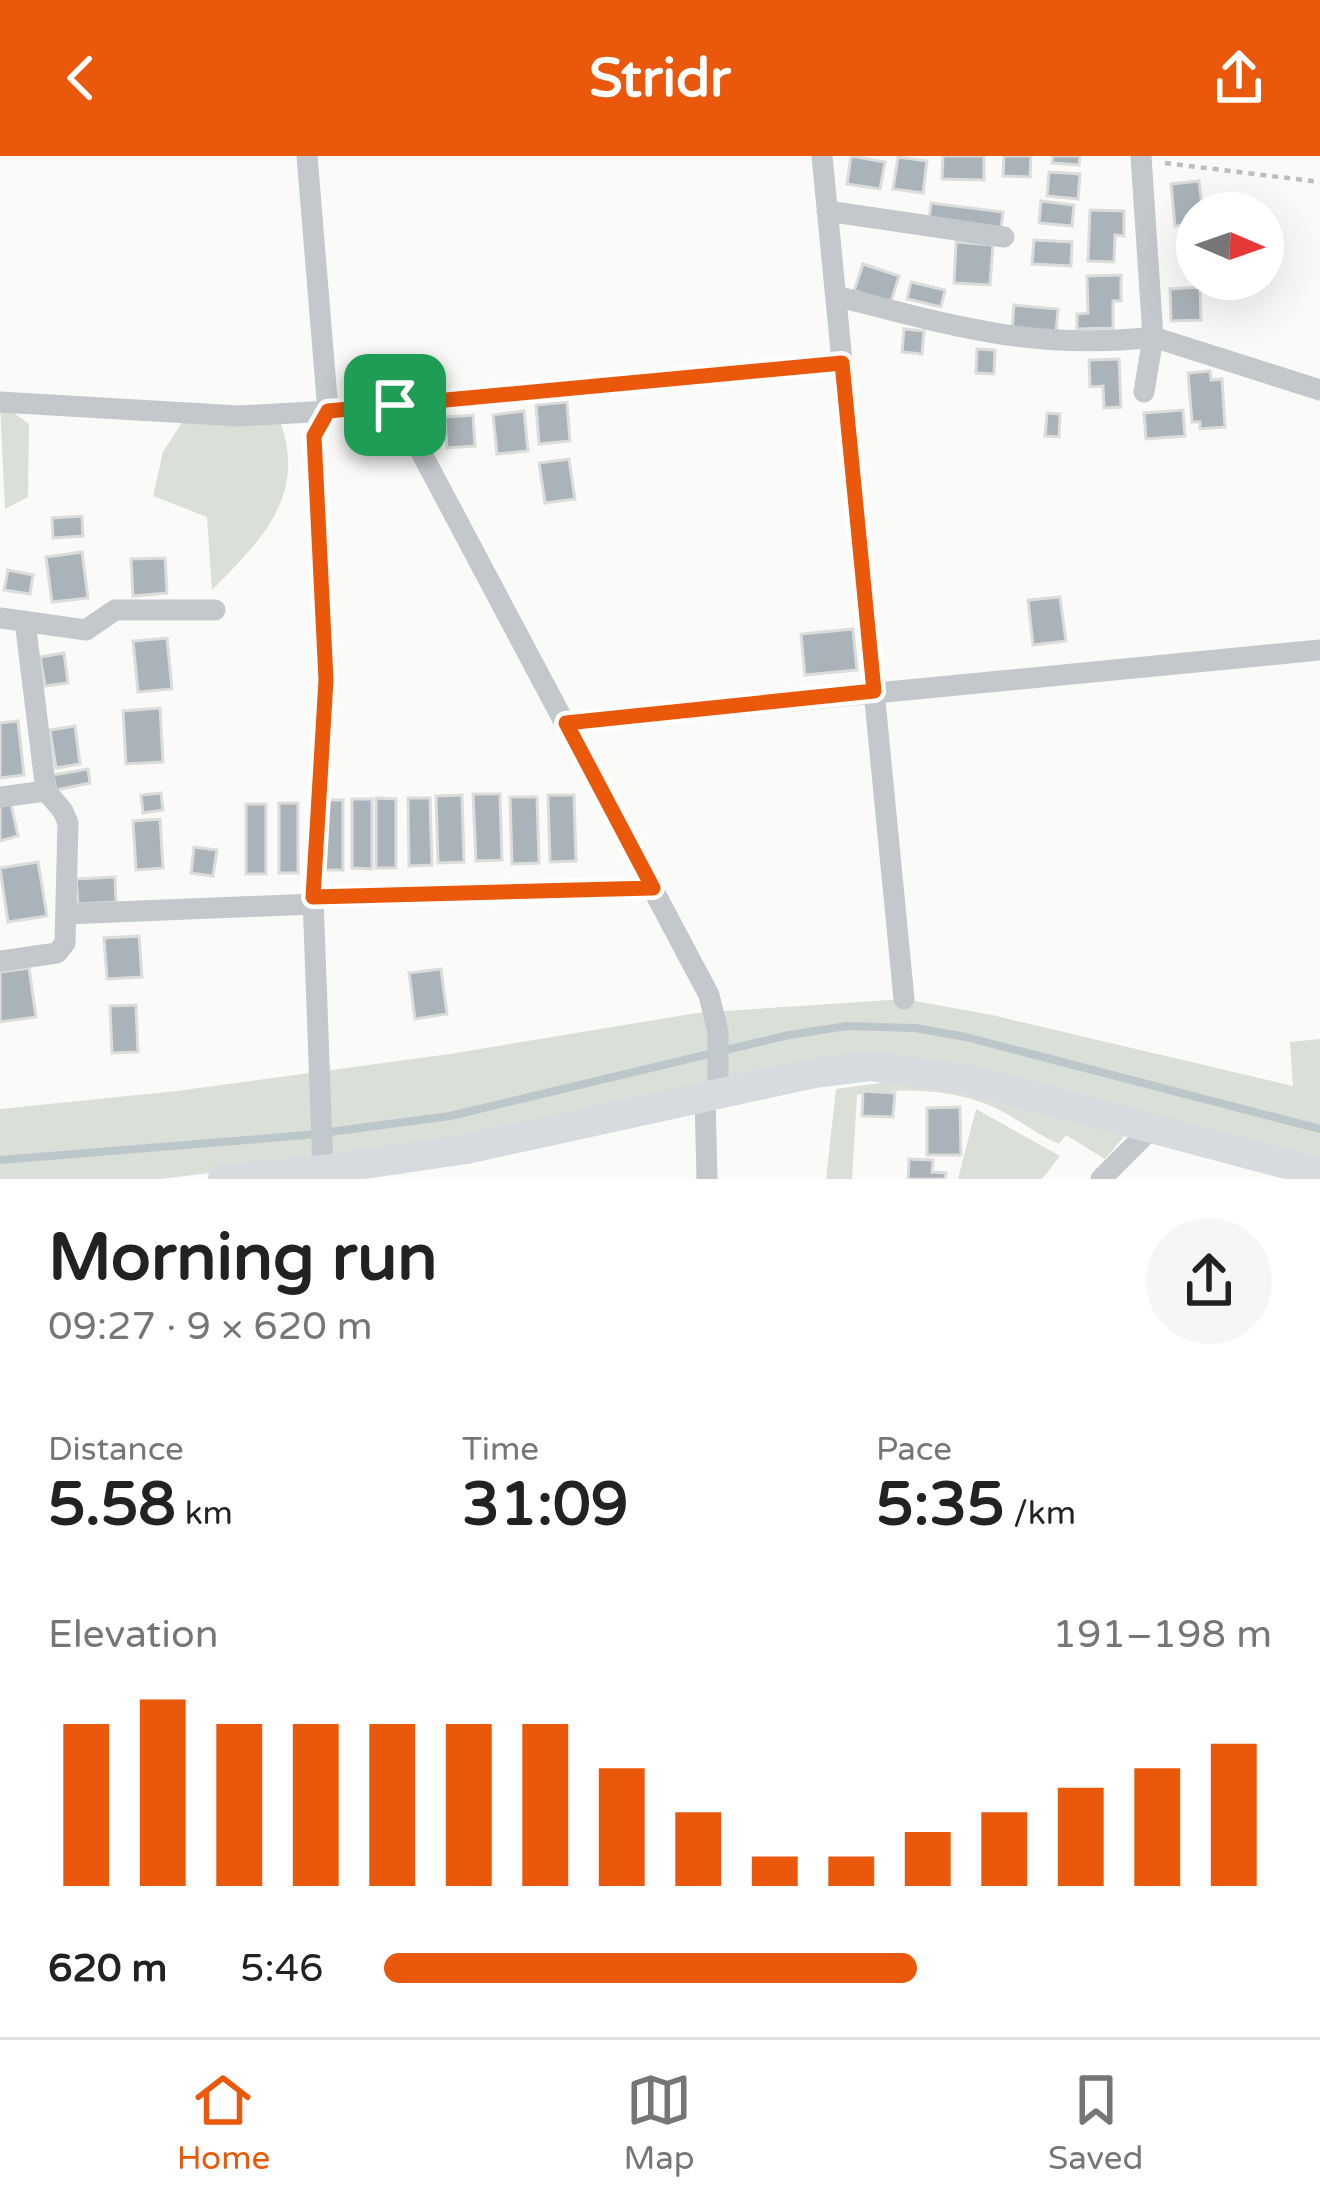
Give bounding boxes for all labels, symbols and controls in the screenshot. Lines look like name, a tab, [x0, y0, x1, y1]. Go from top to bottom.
icon: back	[48, 45, 114, 111]
icon: share	[1206, 45, 1272, 111]
text: Stridr	[589, 46, 731, 111]
north arrow	[1176, 192, 1284, 300]
map controls	[1176, 192, 1284, 300]
pin	[344, 354, 446, 456]
icon: arrive	[362, 372, 428, 438]
text: Morning run	[48, 1218, 438, 1298]
button: share	[1146, 1218, 1272, 1344]
text: 09:27 · 9 × 620 m	[48, 1303, 373, 1350]
text: Distance	[48, 1430, 184, 1469]
text: Time	[462, 1430, 539, 1469]
text: Pace	[876, 1430, 952, 1469]
text: 5.58	[48, 1469, 176, 1541]
text: 31:09	[462, 1469, 628, 1541]
text: 5:35	[876, 1469, 1005, 1541]
text: km	[176, 1494, 233, 1533]
text: /km	[1005, 1494, 1076, 1533]
text: Elevation	[48, 1611, 218, 1658]
text: 191–198 m	[1052, 1611, 1272, 1658]
text: 620 m	[48, 1945, 167, 1992]
text: 5:46	[240, 1945, 324, 1992]
tab: Home	[177, 2067, 270, 2178]
tab: Map	[623, 2067, 695, 2178]
tab: Saved	[1048, 2067, 1143, 2178]

